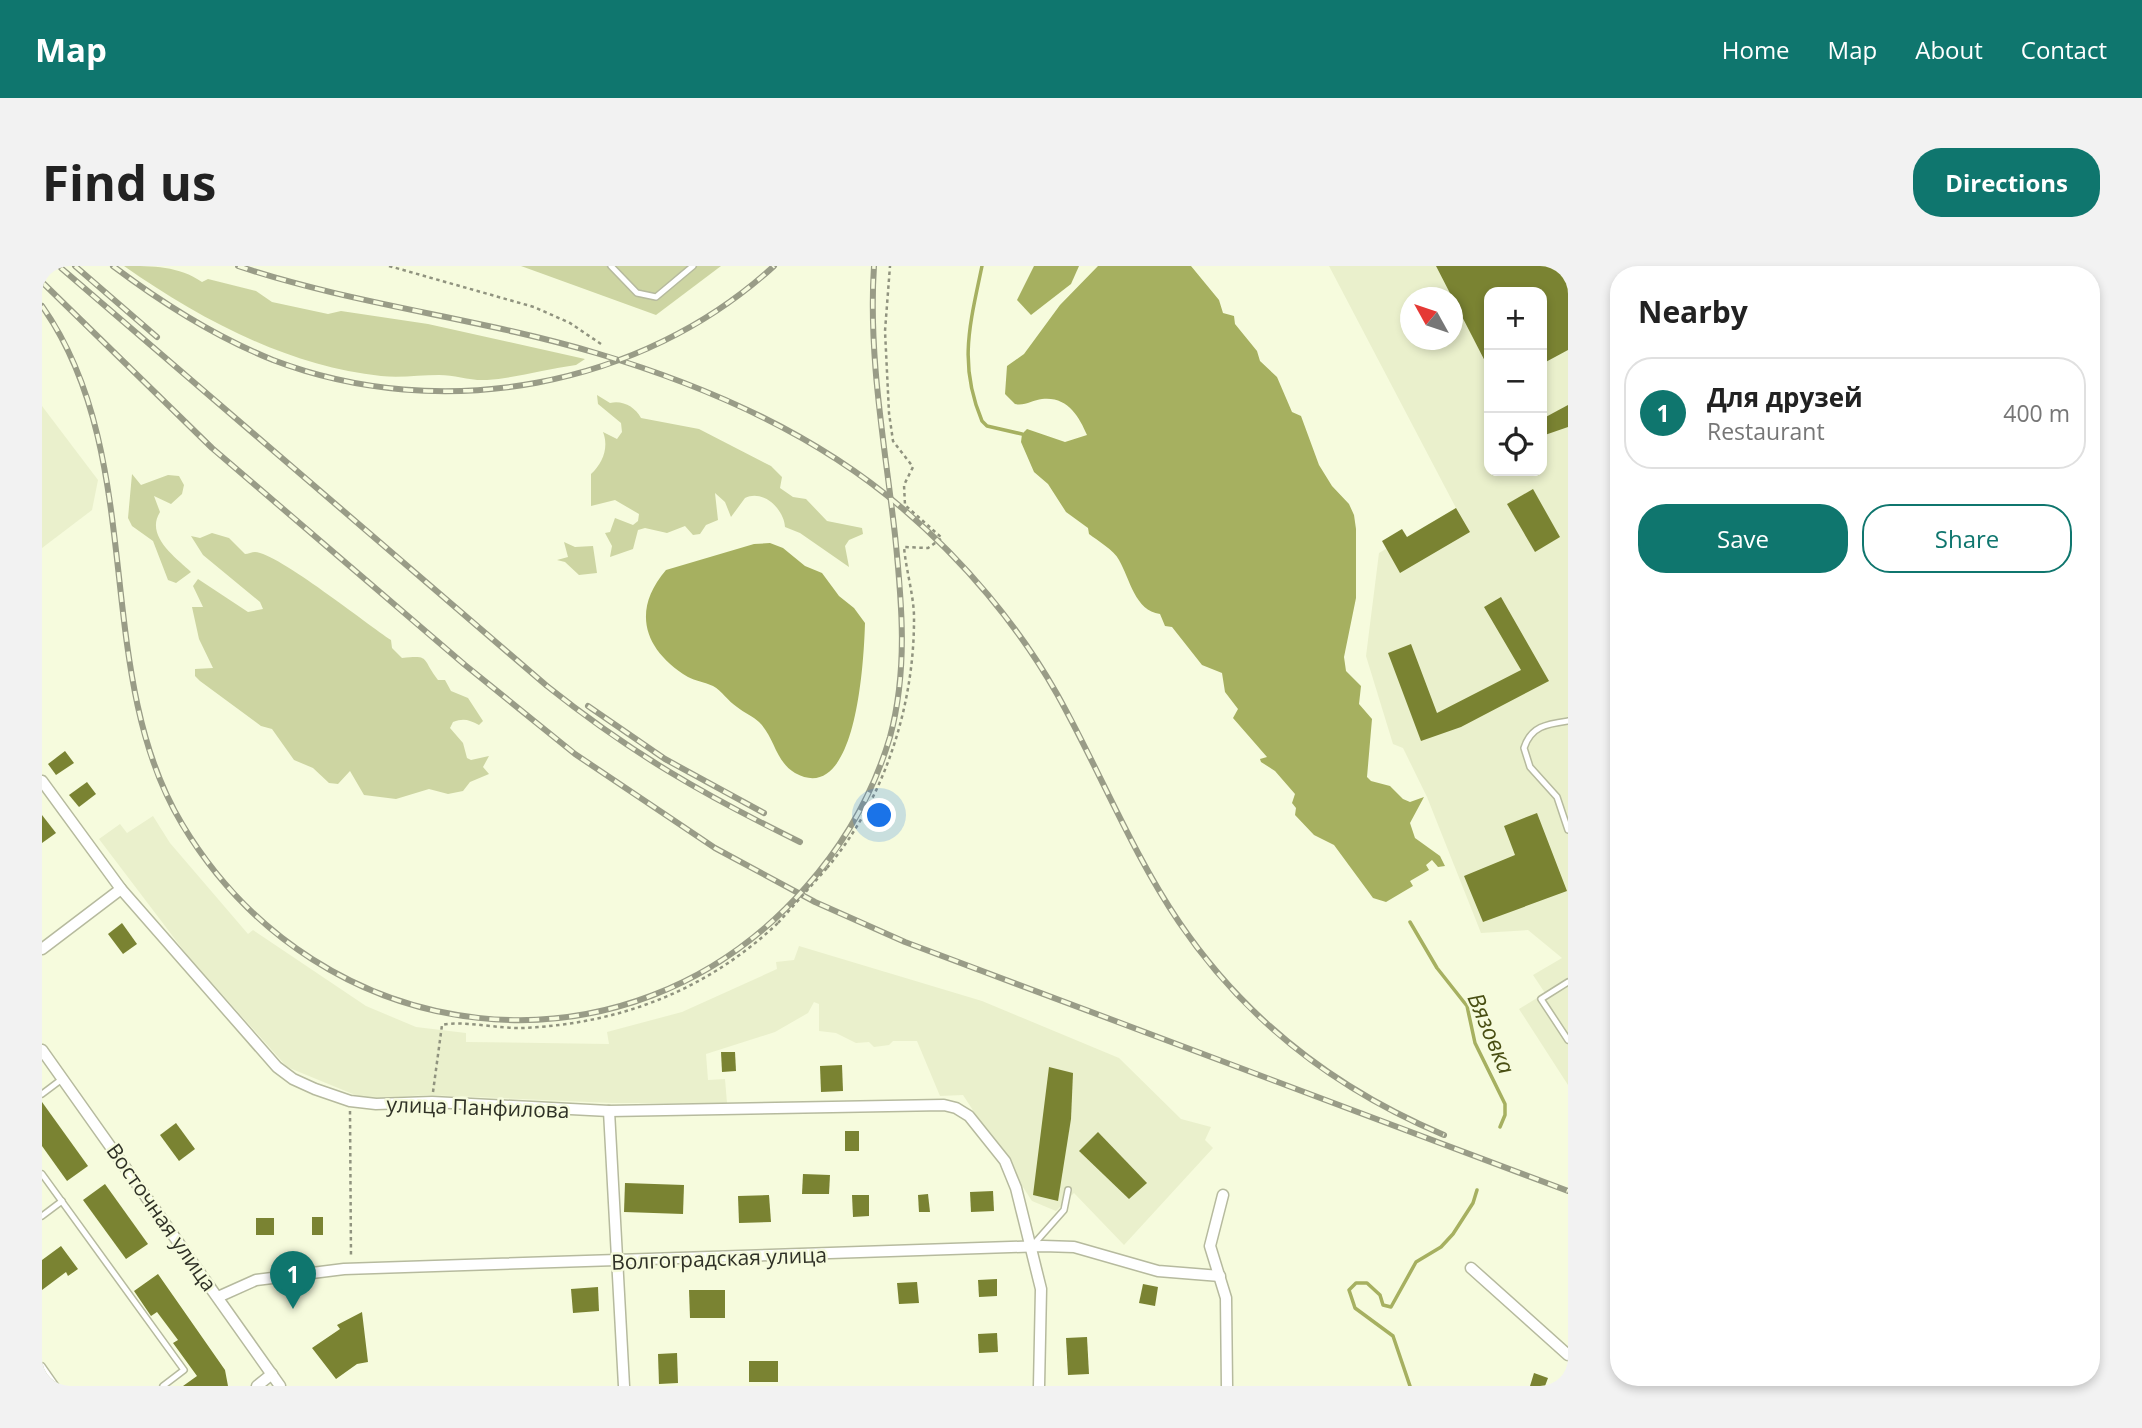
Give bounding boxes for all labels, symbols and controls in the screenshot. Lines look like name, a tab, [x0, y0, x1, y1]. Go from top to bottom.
text: Map	[35, 27, 107, 72]
text: Home	[1722, 33, 1790, 66]
text: Map	[1828, 33, 1877, 66]
text: About	[1915, 33, 1983, 66]
text: Contact	[2021, 33, 2107, 66]
button: Directions	[1913, 148, 2100, 217]
text: Find us	[42, 149, 216, 215]
north arrow	[1400, 287, 1463, 350]
map controls	[1484, 287, 1547, 476]
button: +	[1484, 287, 1547, 350]
text: Nearby	[1638, 291, 1748, 332]
button: −	[1484, 350, 1547, 413]
text: Для друзей	[1707, 379, 1863, 415]
text: 1	[1656, 397, 1670, 429]
text: 400 m	[2003, 397, 2070, 429]
button: locate	[1484, 413, 1547, 476]
text: Restaurant	[1707, 415, 1825, 447]
button: Save	[1638, 504, 1848, 573]
button: Share	[1862, 504, 2072, 573]
your location	[862, 798, 896, 832]
water label: Вязовка	[1461, 987, 1523, 1079]
street label: улица Панфилова	[386, 1090, 570, 1124]
street label: Восточная улица	[101, 1138, 223, 1296]
street label: Волгоградская улица	[611, 1240, 827, 1276]
pin: 1	[270, 1251, 316, 1309]

